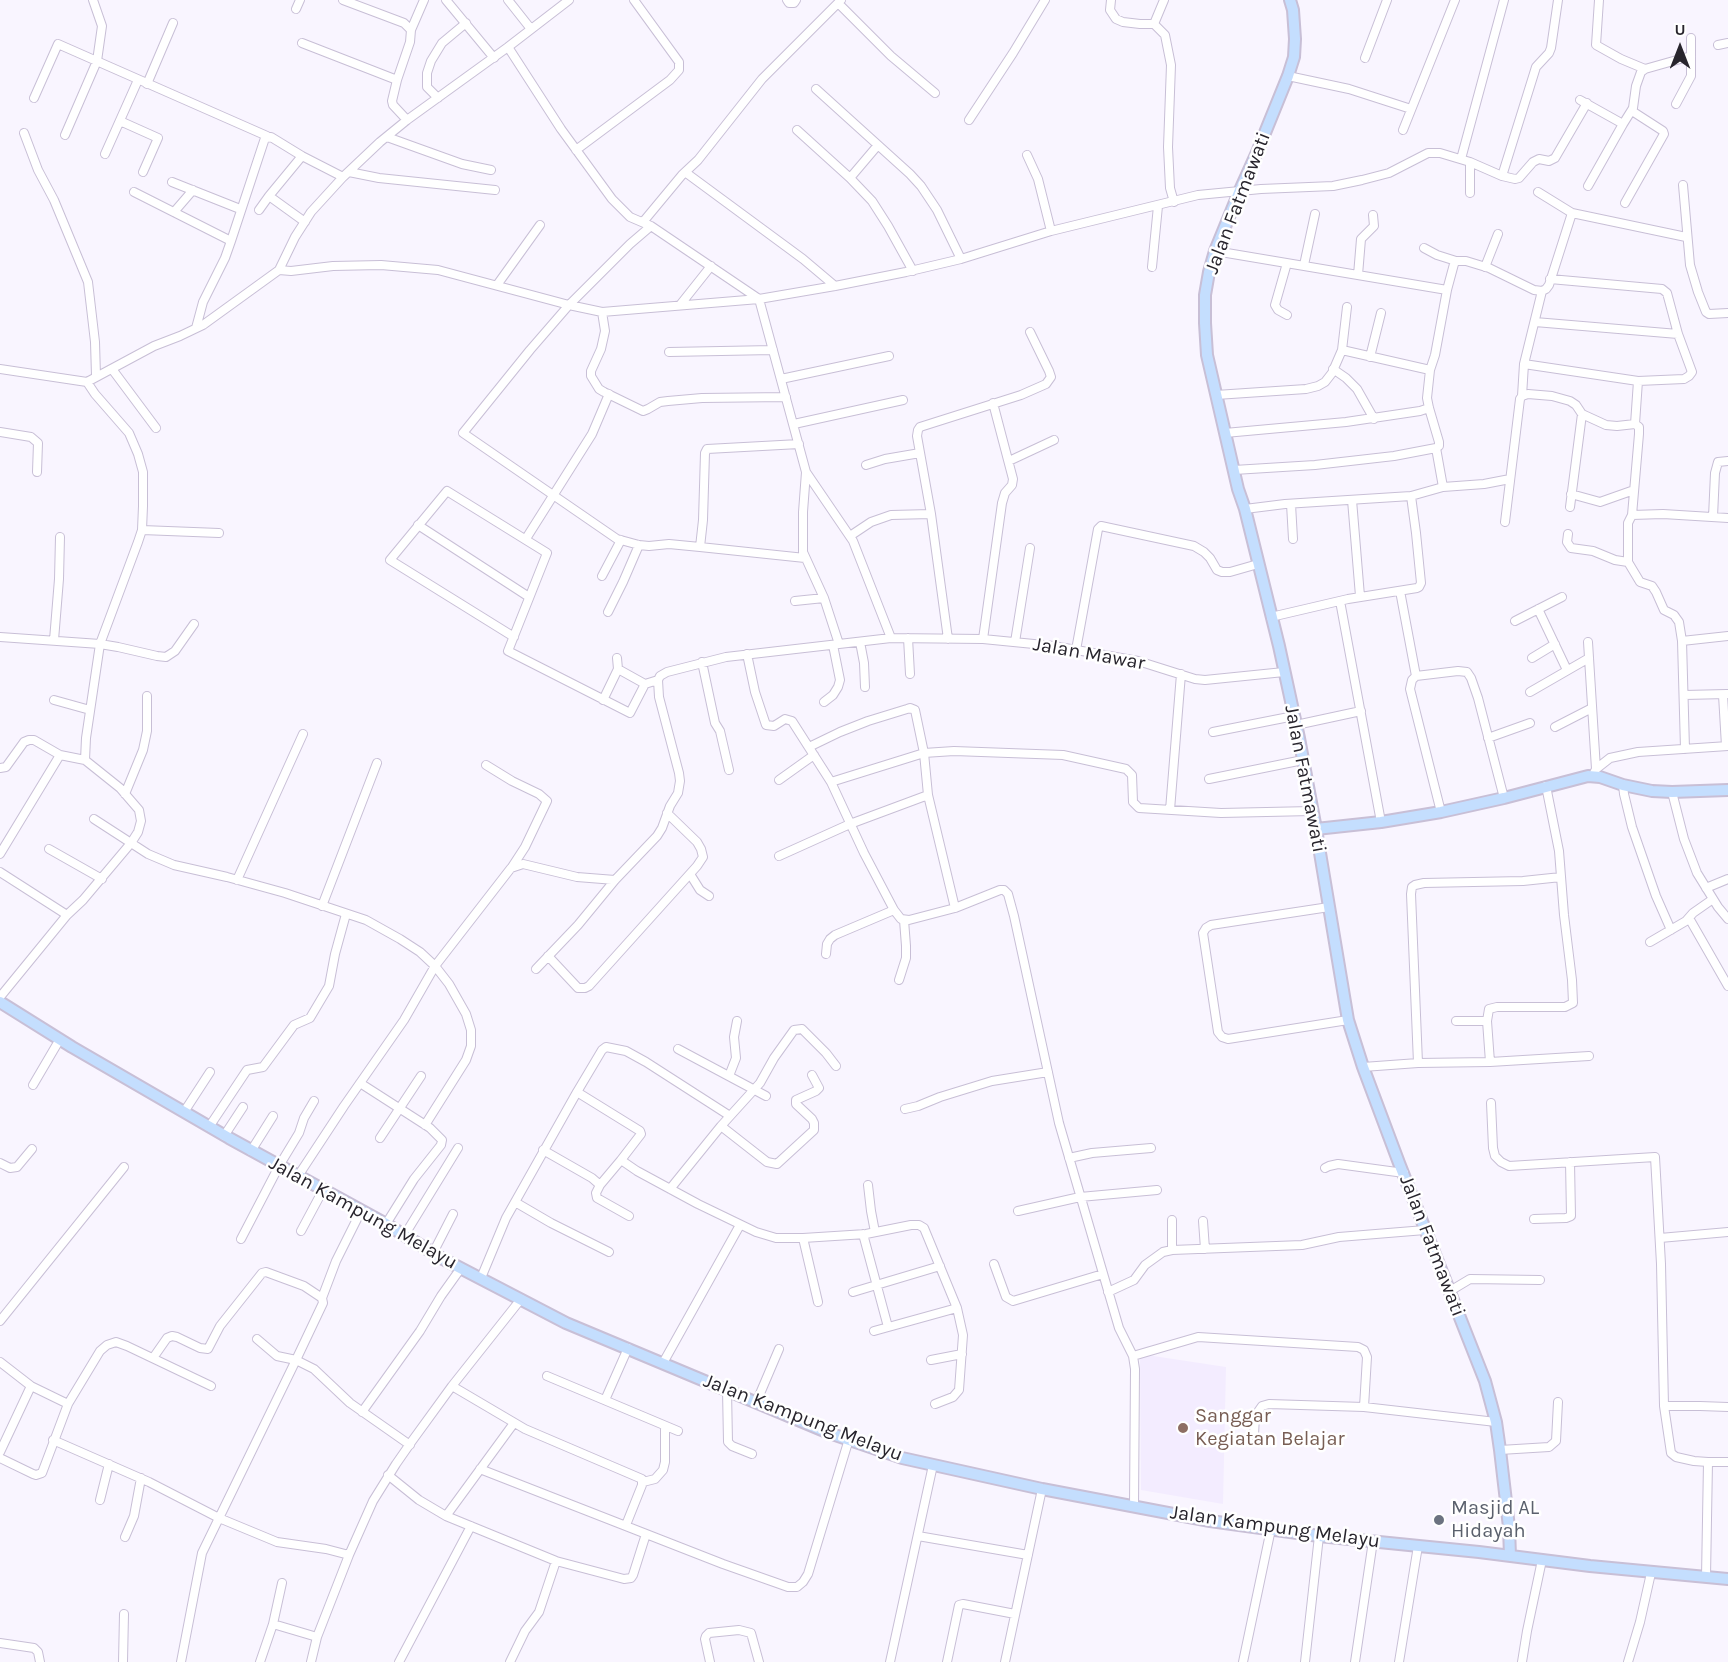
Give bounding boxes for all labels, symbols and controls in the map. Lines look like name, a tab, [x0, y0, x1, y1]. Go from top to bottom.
north arrow	[1650, 18, 1710, 78]
text: U	[1674, 20, 1686, 39]
street label: Jalan Fatmawati	[1200, 129, 1276, 277]
street label: Jalan Mawar	[1031, 632, 1147, 676]
street label: Jalan Fatmawati	[1279, 703, 1331, 855]
street label: Jalan Kampung Melayu	[265, 1151, 461, 1275]
street label: Jalan Fatmawati	[1394, 1172, 1470, 1320]
street label: Jalan Kampung Melayu	[700, 1369, 906, 1467]
place label: Sanggar Kegiatan Belajar	[1195, 1404, 1345, 1451]
marker: Sanggar Kegiatan Belajar	[1176, 1421, 1190, 1435]
place label: Masjid AL Hidayah	[1451, 1496, 1539, 1543]
street label: Jalan Kampung Melayu	[1169, 1500, 1381, 1554]
marker: Masjid AL Hidayah	[1432, 1513, 1446, 1527]

